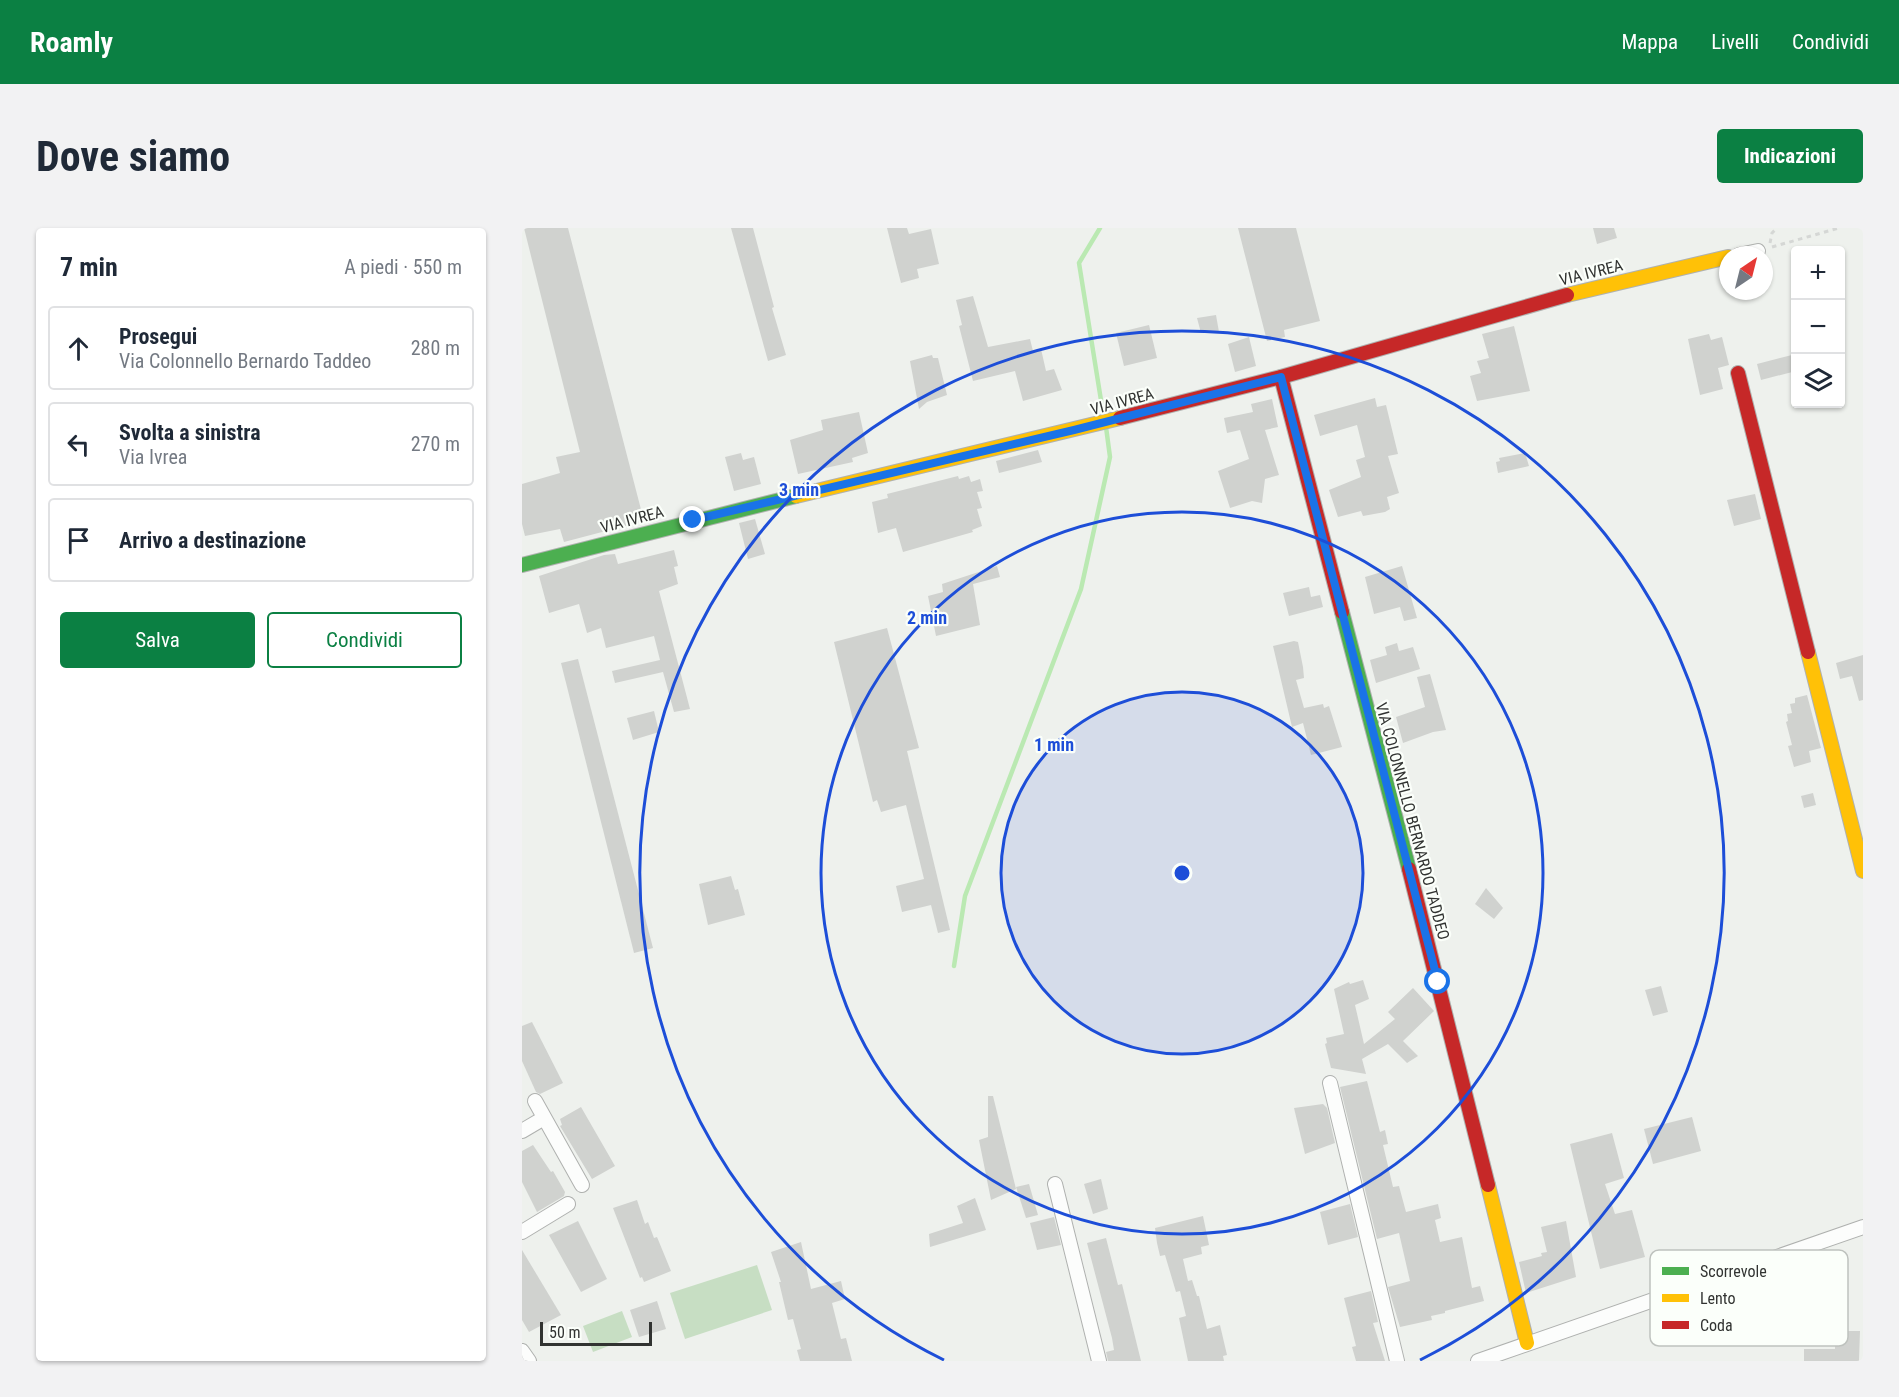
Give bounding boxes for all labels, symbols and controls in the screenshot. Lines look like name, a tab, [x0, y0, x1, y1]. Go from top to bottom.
text: Roamly	[30, 26, 113, 59]
text: Mappa	[1621, 30, 1678, 54]
text: Livelli	[1711, 30, 1759, 54]
text: Condividi	[1792, 30, 1869, 54]
button: Indicazioni	[1717, 129, 1863, 183]
text: Dove siamo	[36, 132, 230, 181]
north arrow	[1719, 246, 1773, 300]
map controls	[1791, 246, 1845, 408]
button: +	[1791, 246, 1845, 300]
text: 7 min	[60, 252, 118, 282]
text: A piedi · 550 m	[344, 255, 462, 279]
street label: VIA IVREA	[1557, 255, 1625, 290]
button: −	[1791, 300, 1845, 354]
text: Prosegui	[119, 324, 197, 349]
icon: ahead	[62, 332, 95, 365]
text: 280 m	[411, 336, 460, 360]
text: Via Colonnello Bernardo Taddeo	[119, 349, 371, 373]
button: layers	[1791, 354, 1845, 408]
street label: VIA IVREA	[1088, 384, 1156, 419]
text: Svolta a sinistra	[119, 420, 261, 445]
icon: left	[62, 428, 95, 461]
text: 270 m	[411, 432, 460, 456]
text: Via Ivrea	[119, 445, 187, 469]
text: 3 min	[779, 479, 819, 500]
street label: VIA IVREA	[598, 502, 666, 537]
route end	[679, 506, 705, 532]
icon: arrive	[62, 524, 95, 557]
text: Arrivo a destinazione	[119, 528, 306, 553]
text: 2 min	[907, 607, 947, 628]
button: Salva	[60, 612, 255, 668]
button: Condividi	[267, 612, 462, 668]
street label: VIA COLONNELLO BERNARDO TADDEO	[1372, 700, 1453, 942]
text: 1 min	[1034, 734, 1074, 755]
centre of rings	[1172, 863, 1192, 883]
route start	[1424, 968, 1450, 994]
legend	[1650, 1250, 1848, 1346]
text: Scorrevole	[1700, 1262, 1767, 1281]
text: Lento	[1700, 1289, 1735, 1308]
text: Coda	[1700, 1316, 1733, 1335]
scale bar	[540, 1319, 652, 1346]
text: 50 m	[549, 1323, 581, 1342]

